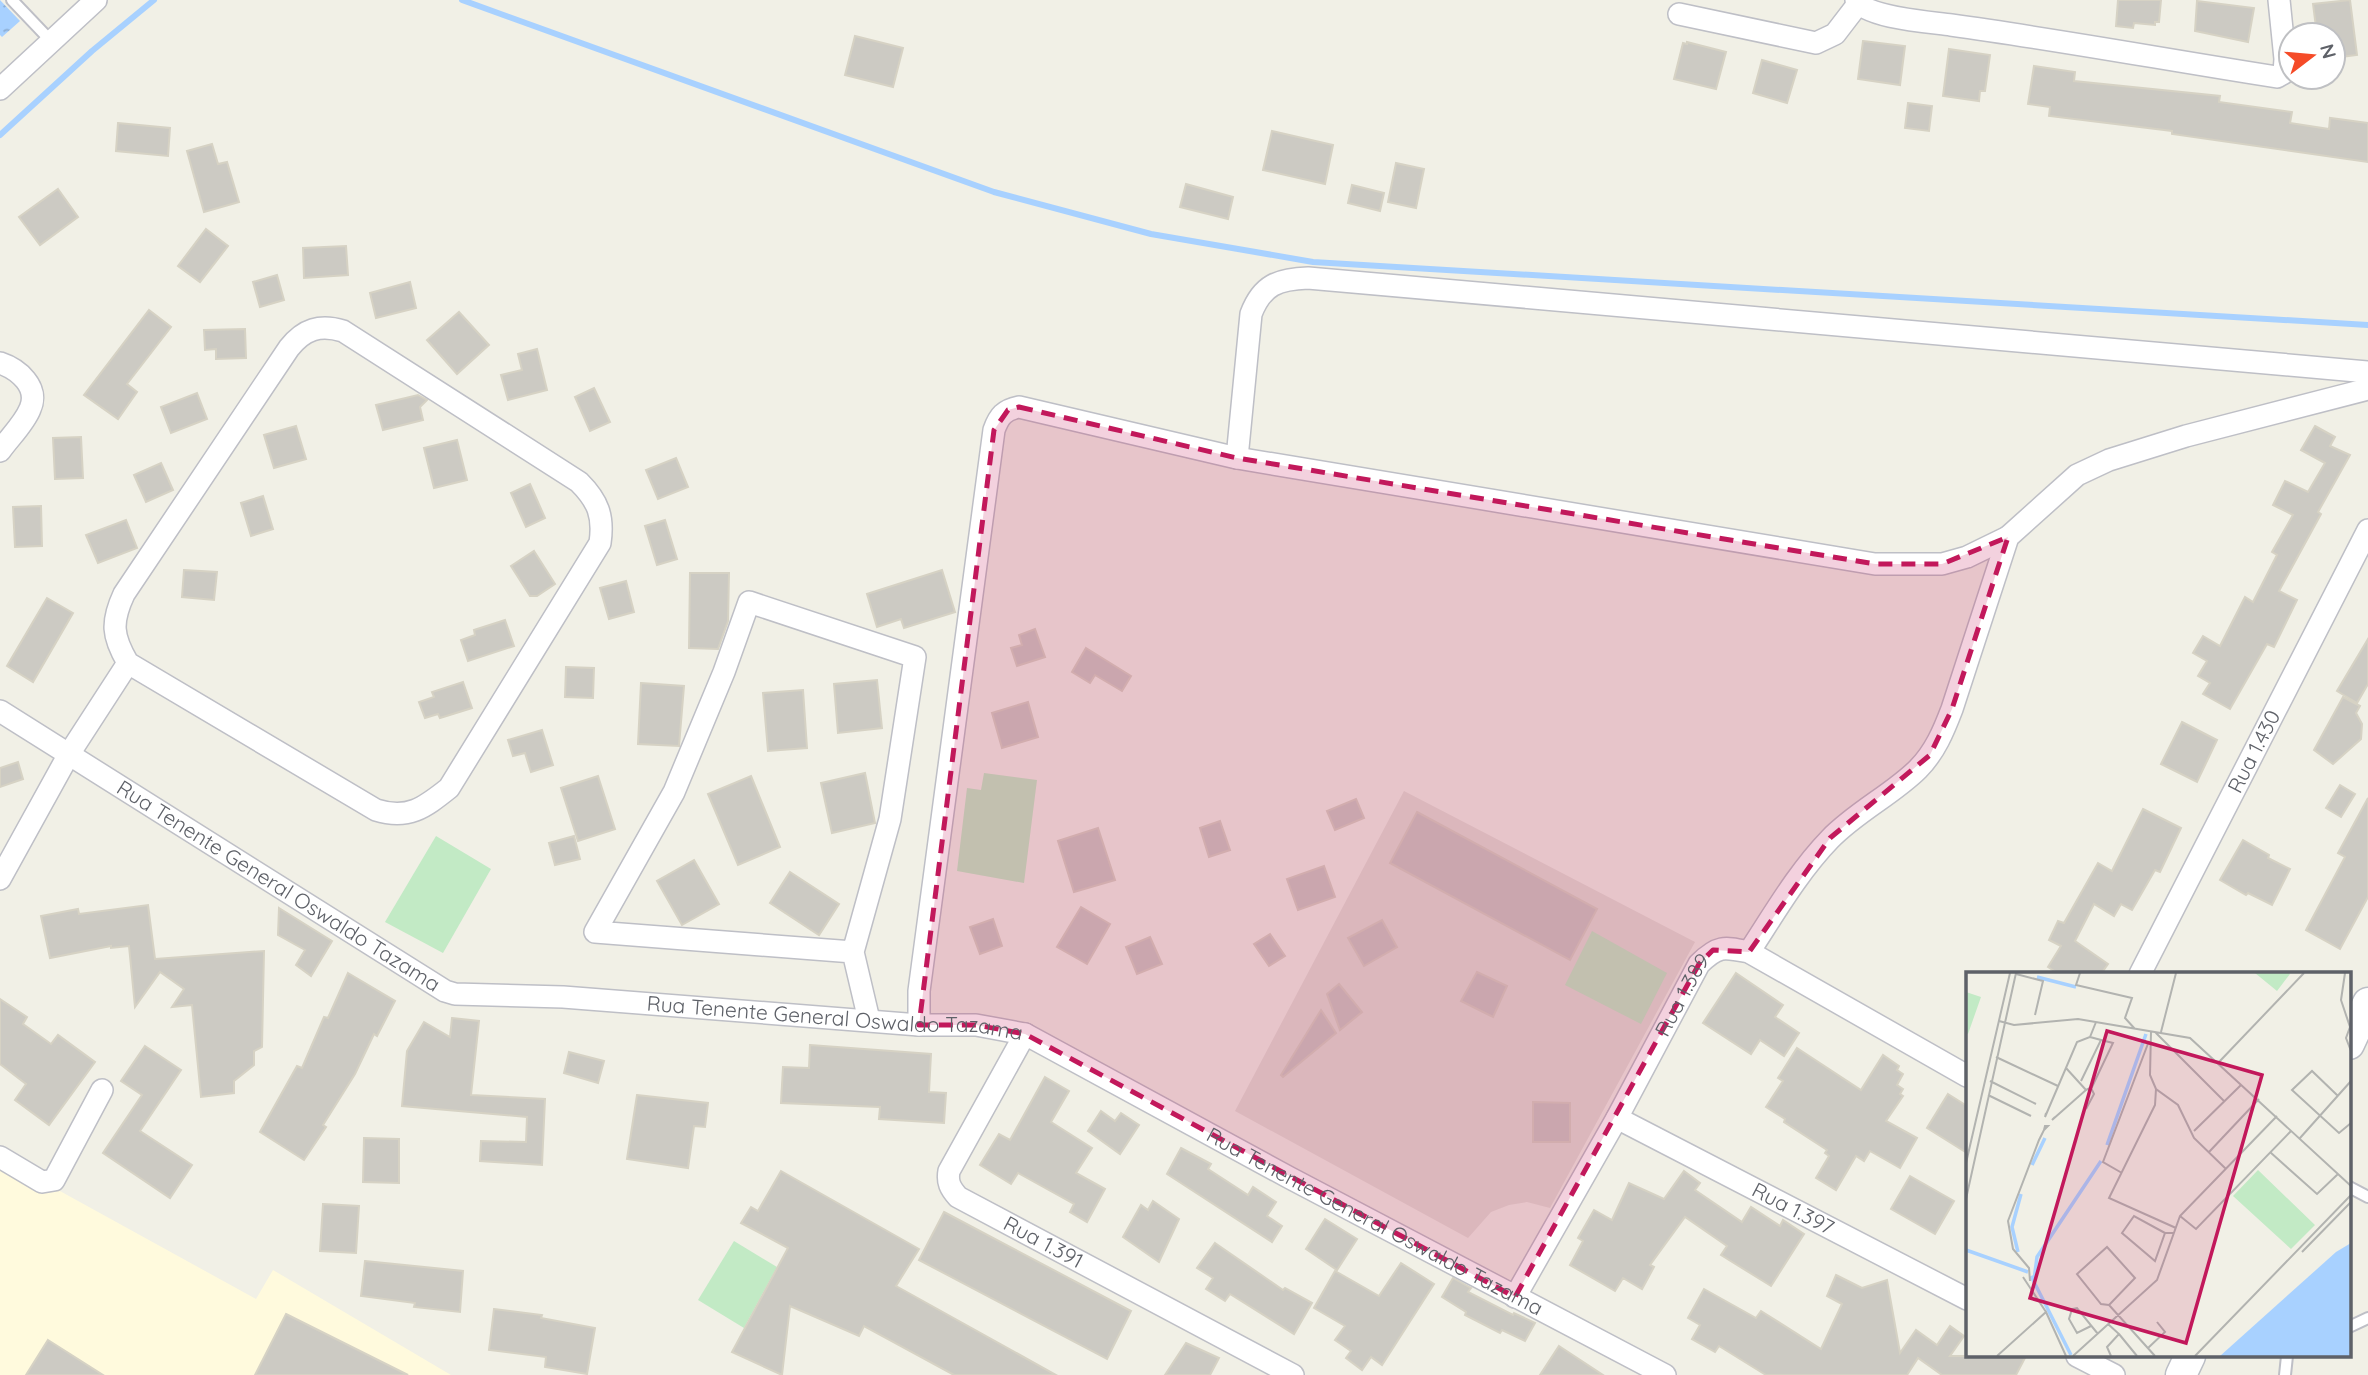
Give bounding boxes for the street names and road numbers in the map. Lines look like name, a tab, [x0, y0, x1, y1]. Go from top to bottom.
street label: Rua 1.430	[2221, 705, 2285, 797]
street label: Rua Tenente General Oswaldo Tazama	[112, 774, 446, 997]
street label: Rua 1.389	[1649, 947, 1714, 1041]
street label: Rua Tenente General Oswaldo Tazama	[646, 990, 1025, 1045]
street label: Rua Tenente General Oswaldo Tazama	[1202, 1121, 1548, 1321]
street label: Rua 1.397	[1748, 1176, 1839, 1240]
street label: Rua 1.391	[999, 1210, 1088, 1273]

